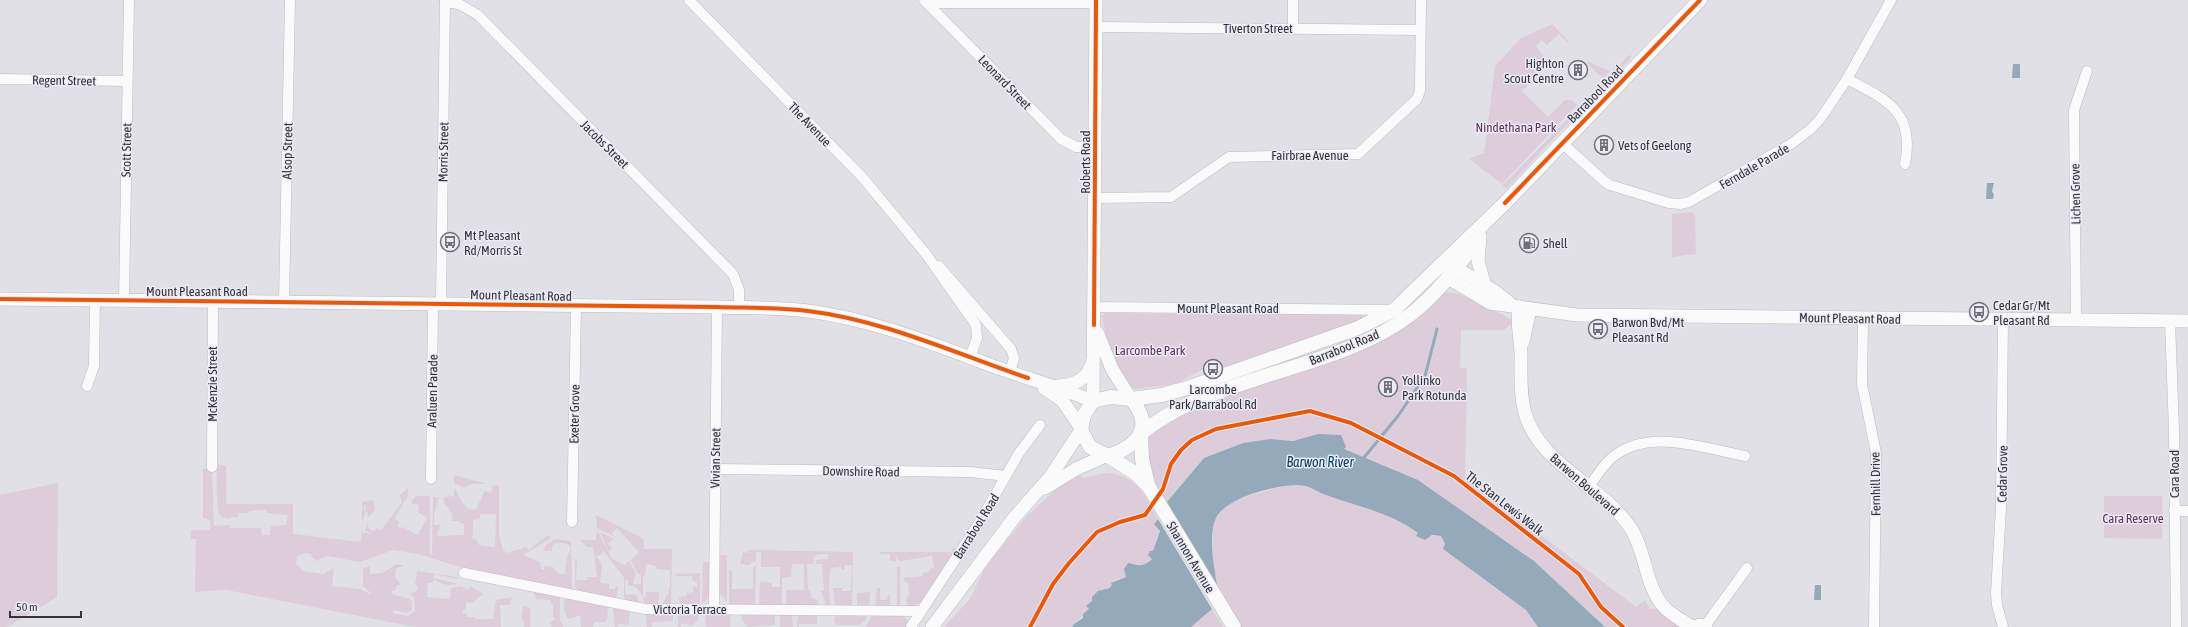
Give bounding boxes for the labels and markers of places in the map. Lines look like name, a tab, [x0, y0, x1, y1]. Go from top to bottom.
place label: Highton Scout Centre	[1504, 56, 1564, 86]
building icon: Highton Scout Centre	[1567, 59, 1589, 81]
building icon: Vets of Geelong	[1593, 134, 1615, 156]
place label: Vets of Geelong	[1618, 138, 1692, 153]
place label: Mt Pleasant Rd/Morris St	[464, 228, 522, 258]
bus stop icon: Mt Pleasant Rd/Morris St	[439, 231, 461, 253]
fuel station icon: Shell	[1518, 232, 1540, 254]
place label: Shell	[1543, 236, 1568, 251]
place label: Cedar Gr/Mt Pleasant Rd	[1993, 298, 2050, 328]
bus stop icon: Cedar Gr/Mt Pleasant Rd	[1968, 301, 1990, 323]
place label: Barwon Bvd/Mt Pleasant Rd	[1612, 315, 1685, 345]
bus stop icon: Barwon Bvd/Mt Pleasant Rd	[1587, 318, 1609, 340]
bus stop icon: Larcombe Park/Barrabool Rd	[1202, 358, 1224, 380]
place label: Yollinko Park Rotunda	[1402, 373, 1467, 403]
building icon: Yollinko Park Rotunda	[1377, 376, 1399, 398]
place label: Larcombe Park/Barrabool Rd	[1169, 382, 1257, 412]

